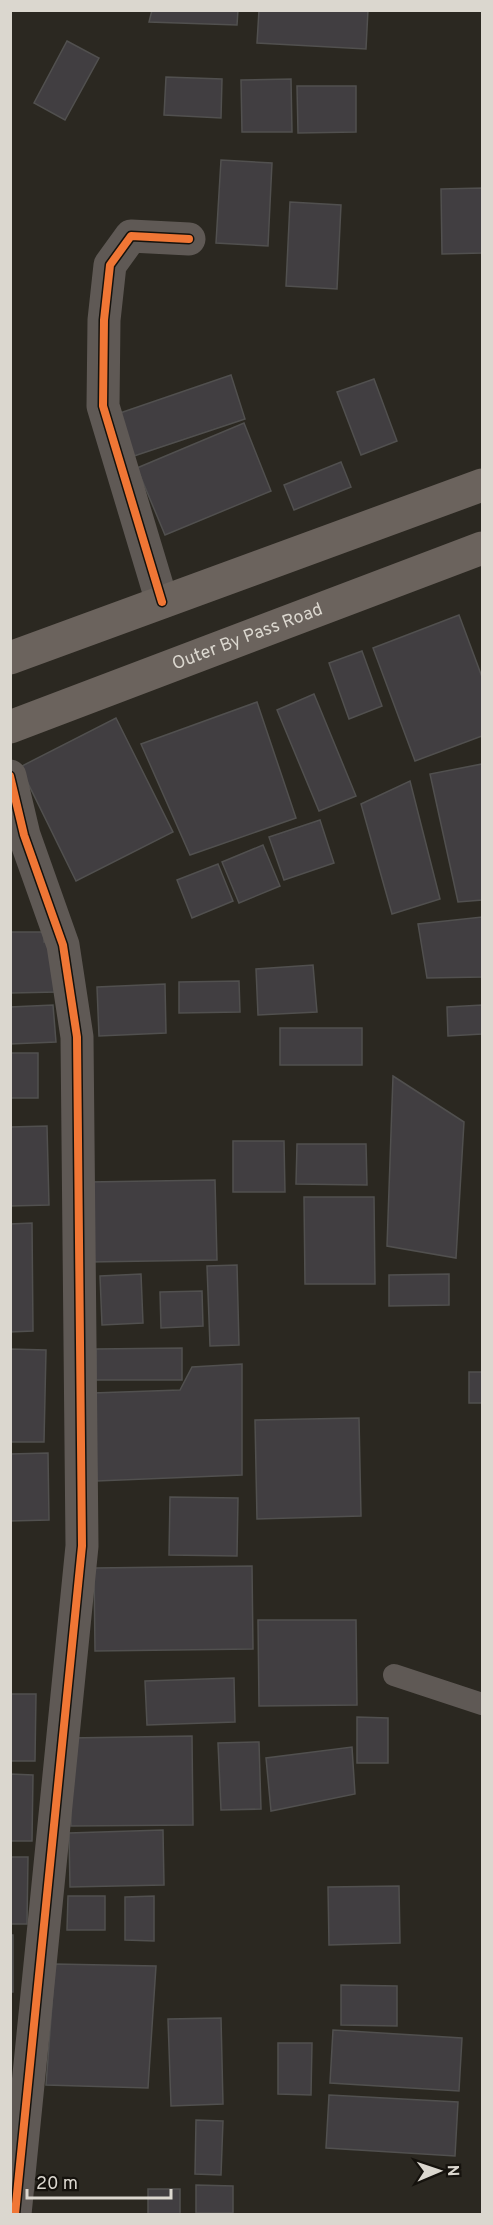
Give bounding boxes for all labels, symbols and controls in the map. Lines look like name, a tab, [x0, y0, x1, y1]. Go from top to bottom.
street label: Outer By Pass Road	[169, 598, 326, 676]
north arrow	[409, 2141, 469, 2201]
scale bar	[27, 2162, 171, 2200]
text: N	[442, 2164, 462, 2177]
text: 20 m	[36, 2173, 78, 2196]

